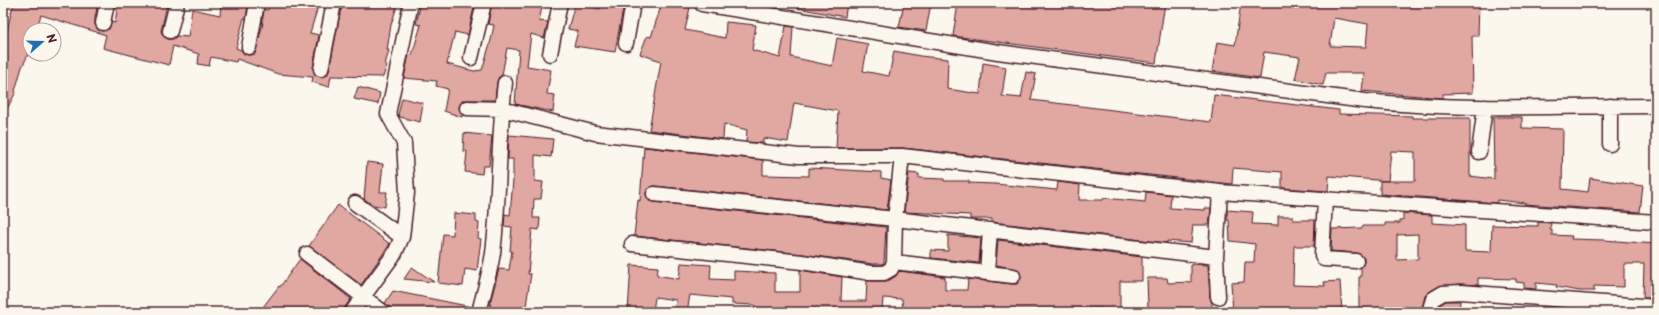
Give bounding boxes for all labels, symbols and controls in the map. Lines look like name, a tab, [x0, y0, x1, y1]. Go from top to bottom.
north arrow	[22, 22, 62, 62]
text: N	[42, 31, 61, 46]

